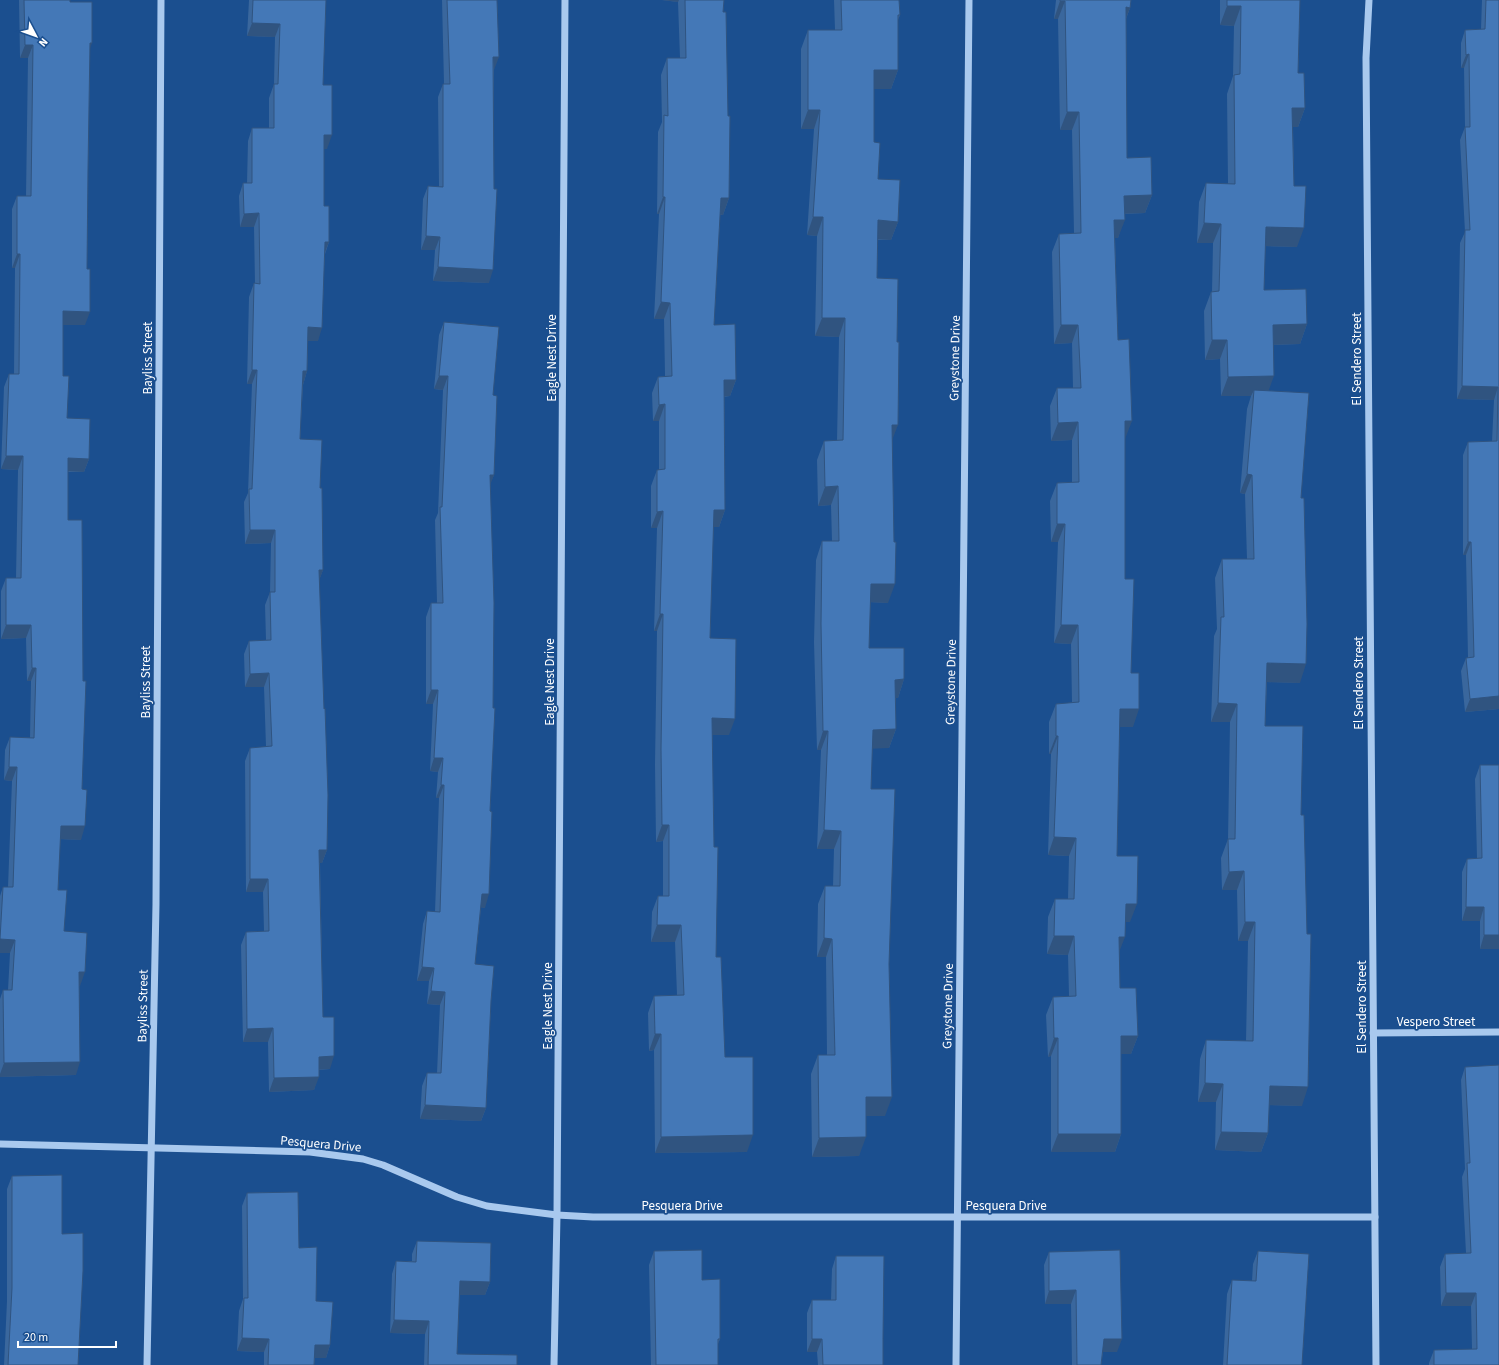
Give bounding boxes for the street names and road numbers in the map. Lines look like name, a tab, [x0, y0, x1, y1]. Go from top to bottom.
street label: El Sendero Street	[1348, 312, 1366, 406]
street label: Eagle Nest Drive	[543, 314, 561, 402]
street label: Greystone Drive	[945, 315, 965, 401]
street label: Bayliss Street	[139, 321, 157, 394]
street label: El Sendero Street	[1350, 636, 1368, 730]
street label: Eagle Nest Drive	[541, 638, 559, 726]
street label: Greystone Drive	[941, 639, 961, 725]
street label: Bayliss Street	[137, 645, 155, 718]
street label: El Sendero Street	[1353, 960, 1371, 1054]
street label: Eagle Nest Drive	[539, 962, 557, 1050]
street label: Greystone Drive	[938, 963, 958, 1049]
street label: Bayliss Street	[133, 969, 153, 1043]
street label: Vespero Street	[1397, 1013, 1476, 1031]
street label: Pesquera Drive	[280, 1131, 362, 1157]
street label: Pesquera Drive	[641, 1197, 723, 1215]
street label: Pesquera Drive	[965, 1197, 1047, 1215]

